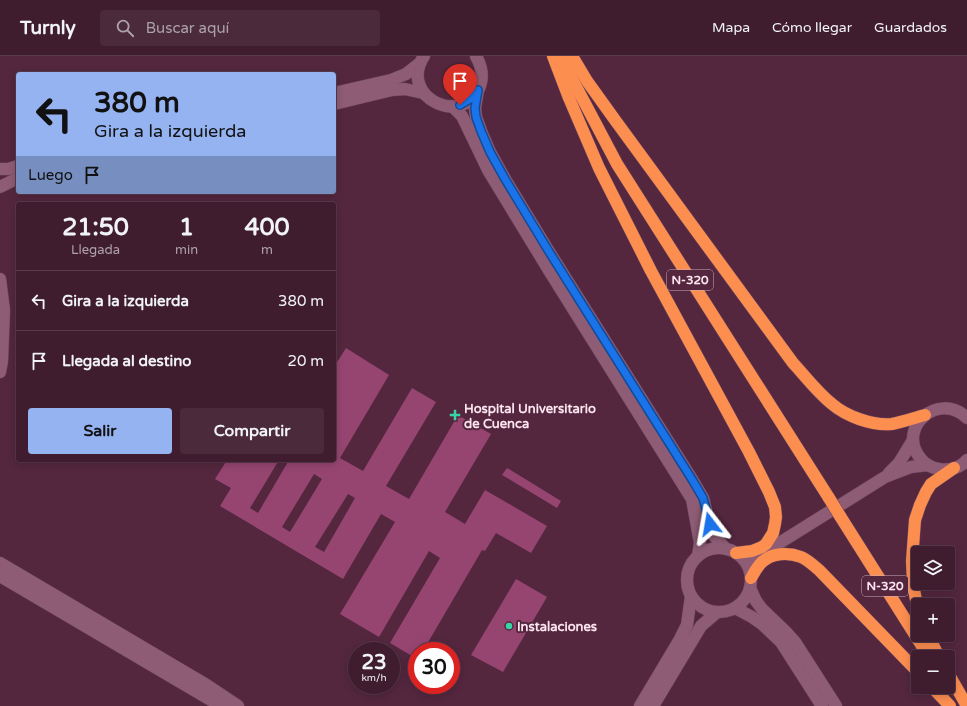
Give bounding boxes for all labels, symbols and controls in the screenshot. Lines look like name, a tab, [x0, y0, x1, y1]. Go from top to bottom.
search box	[100, 10, 380, 46]
text: Turnly	[20, 17, 76, 39]
icon: search	[114, 17, 136, 39]
text: Buscar aquí	[146, 19, 229, 37]
text: Mapa	[712, 19, 750, 36]
text: Cómo llegar	[772, 19, 852, 36]
text: Guardados	[874, 19, 947, 36]
pin	[443, 64, 477, 105]
icon: arrive	[449, 70, 471, 92]
text: 380 m	[94, 86, 180, 120]
icon: left	[28, 88, 80, 140]
text: Gira a la izquierda	[94, 120, 246, 142]
icon: arrive	[81, 164, 103, 186]
text: Luego	[28, 166, 73, 184]
text: 21:50	[62, 213, 129, 242]
text: 1	[179, 213, 194, 242]
text: 400	[244, 213, 290, 242]
text: Llegada	[71, 242, 120, 258]
text: min	[175, 242, 198, 258]
text: m	[261, 242, 273, 258]
road number: N-320	[667, 270, 713, 290]
icon: left	[28, 290, 50, 312]
text: Gira a la izquierda	[62, 292, 189, 310]
text: 380 m	[278, 292, 324, 310]
icon: arrive	[28, 350, 50, 372]
text: Llegada al destino	[62, 352, 191, 370]
text: 20 m	[287, 352, 324, 370]
place label: Hospital Universitario de Cuenca	[464, 401, 596, 432]
button: Salir	[28, 408, 172, 454]
button: Compartir	[180, 408, 324, 454]
marker: Hospital Universitario de Cuenca	[449, 409, 461, 421]
position arrow	[689, 503, 731, 545]
map controls	[911, 546, 955, 694]
button: layers	[911, 546, 955, 590]
road number: N-320	[862, 576, 908, 596]
button: +	[911, 598, 955, 642]
place label: Instalaciones	[517, 619, 597, 635]
marker: Instalaciones	[504, 621, 514, 631]
speed limit sign: 30	[408, 642, 460, 694]
button: −	[911, 650, 955, 694]
text: 23	[361, 651, 387, 675]
text: km/h	[361, 672, 387, 684]

